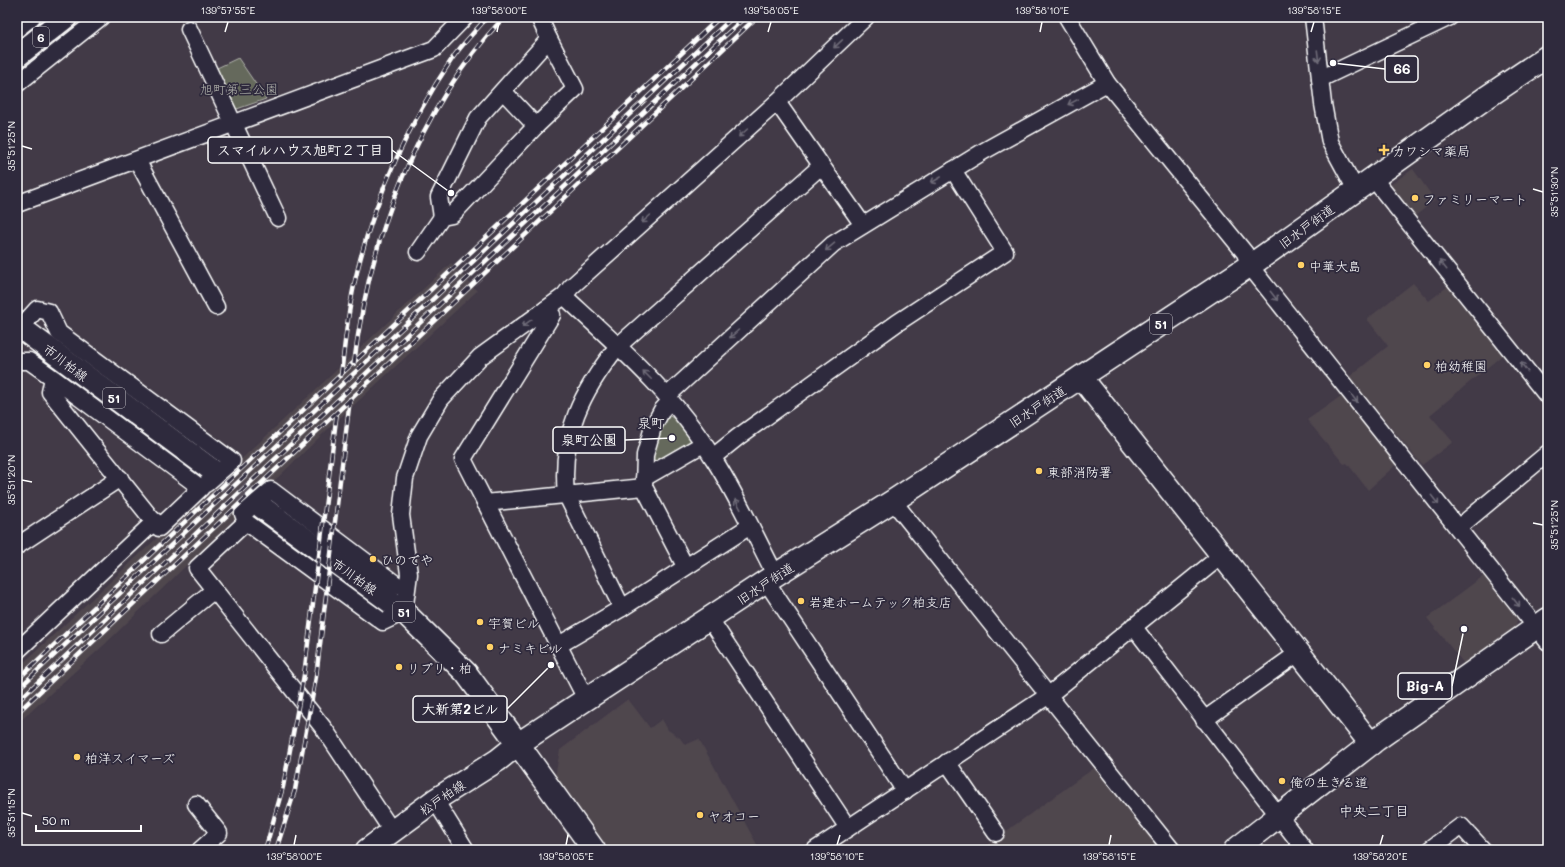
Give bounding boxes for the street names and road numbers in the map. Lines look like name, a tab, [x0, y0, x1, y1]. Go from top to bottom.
road number: 6	[33, 27, 49, 47]
street label: 旧水戸街道	[1275, 200, 1337, 252]
road number: 51	[1150, 314, 1172, 334]
street label: 市川柏線	[40, 340, 93, 385]
street label: 旧水戸街道	[1005, 381, 1069, 431]
road number: 51	[103, 388, 125, 408]
street label: 市川柏線	[329, 554, 382, 599]
street label: 旧水戸街道	[733, 558, 797, 608]
road number: 51	[393, 602, 415, 622]
street label: 松戸柏線	[416, 775, 469, 819]

